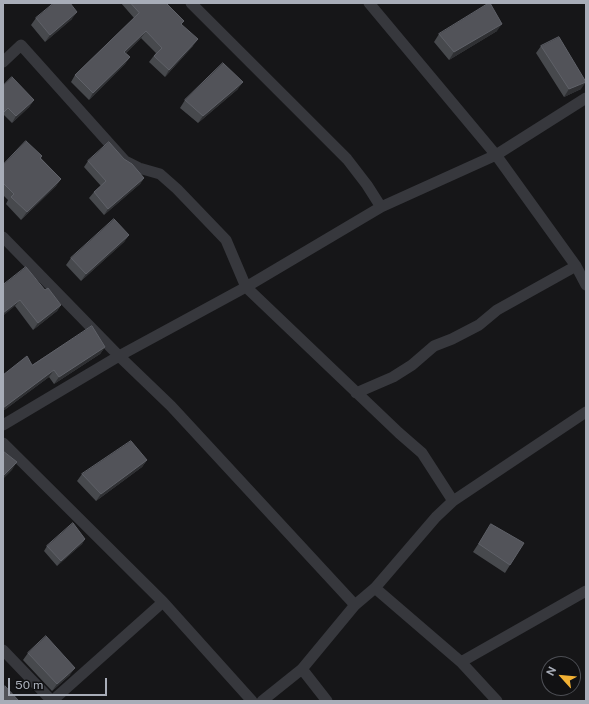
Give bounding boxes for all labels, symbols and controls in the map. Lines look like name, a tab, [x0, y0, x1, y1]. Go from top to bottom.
north arrow	[541, 656, 581, 696]
text: N	[544, 664, 558, 678]
scale bar	[10, 670, 109, 696]
text: 50 m	[15, 678, 43, 692]

